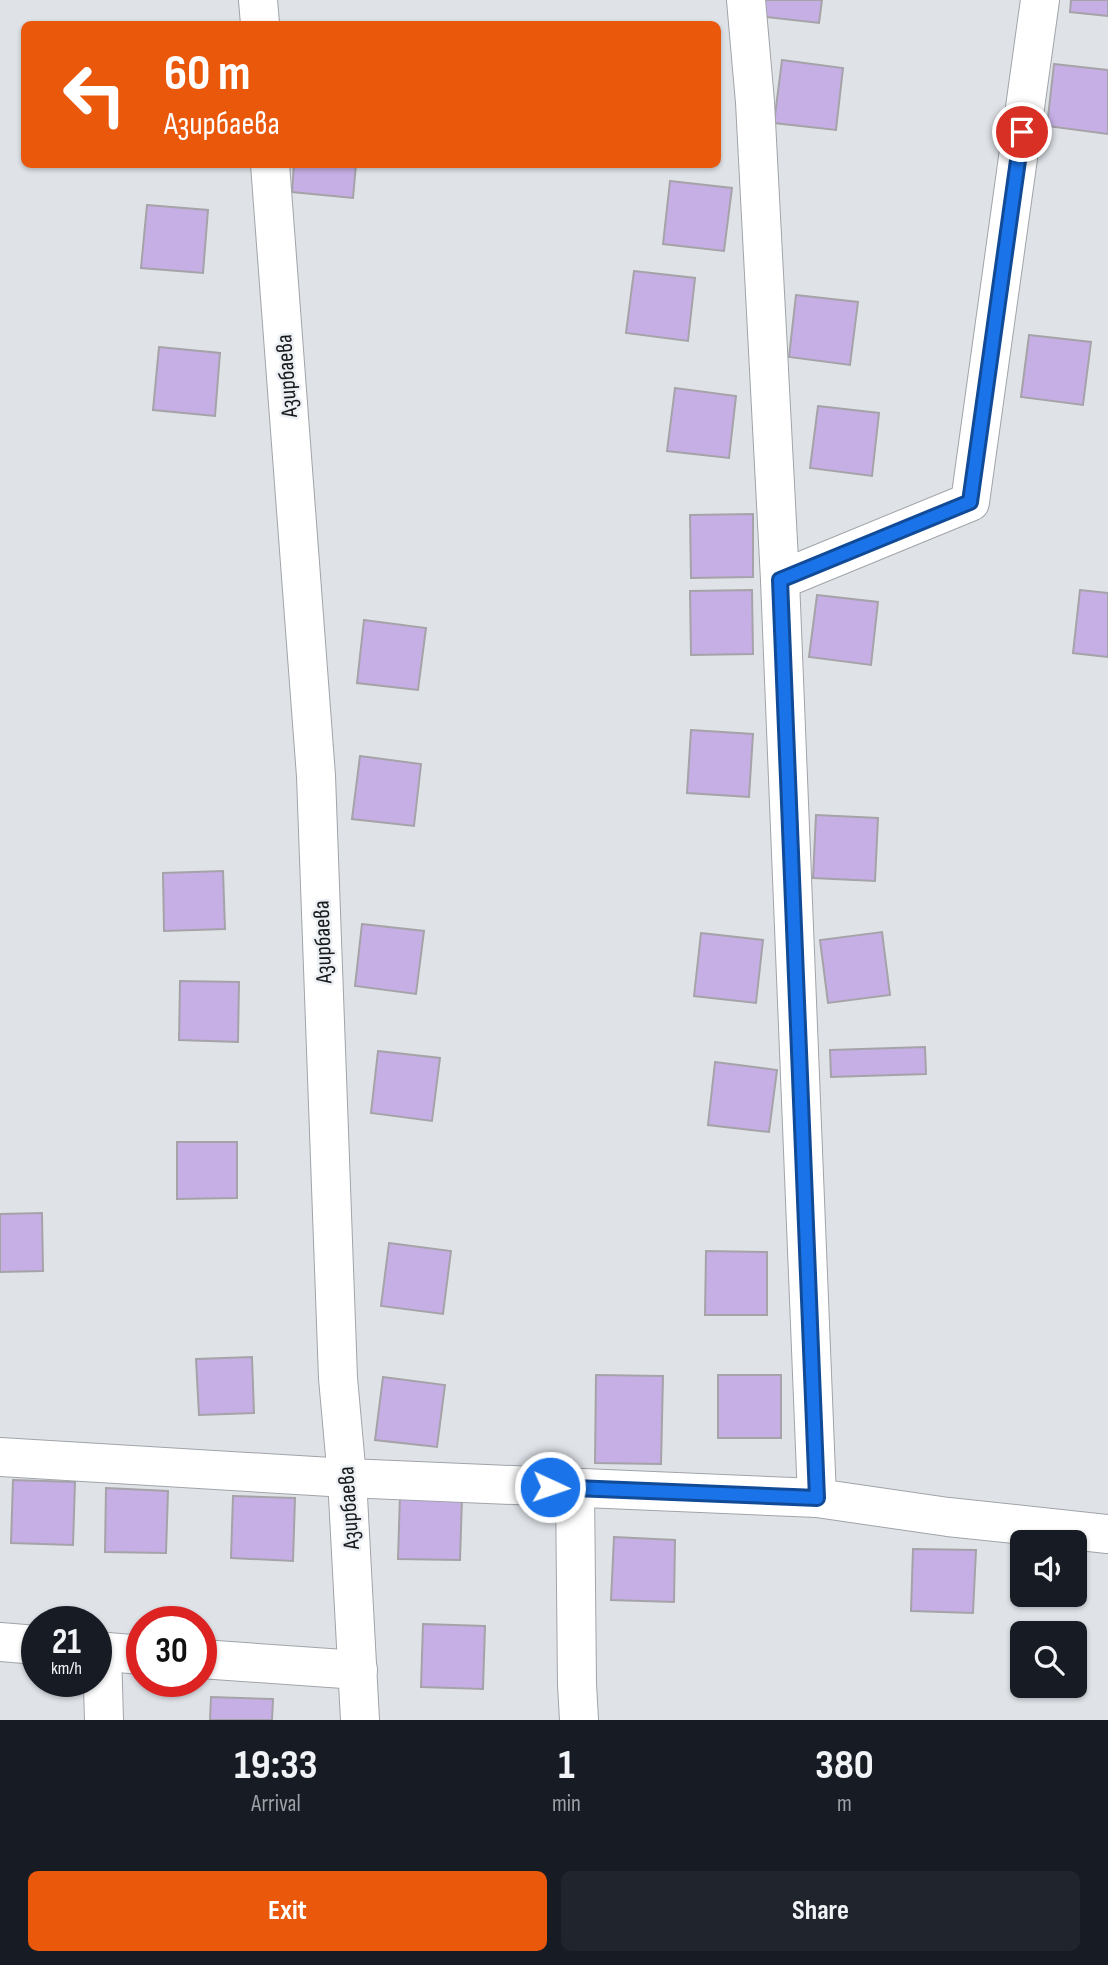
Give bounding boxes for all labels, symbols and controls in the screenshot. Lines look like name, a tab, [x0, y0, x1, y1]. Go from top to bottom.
text: 60 m	[164, 45, 251, 104]
icon: left	[49, 49, 140, 140]
pin	[992, 102, 1052, 162]
text: Азирбаева	[164, 105, 280, 144]
icon: arrive	[1003, 113, 1041, 151]
street label: Азирбаева	[270, 333, 304, 419]
street label: Азирбаева	[308, 900, 338, 985]
position arrow	[513, 1450, 587, 1524]
street label: Азирбаева	[332, 1465, 366, 1551]
map controls	[1010, 1530, 1087, 1698]
button: sound	[1010, 1530, 1087, 1607]
speed limit sign: 30	[126, 1606, 217, 1697]
text: 21	[52, 1621, 81, 1664]
button: search	[1010, 1621, 1087, 1698]
text: km/h	[51, 1658, 82, 1679]
text: 19:33	[234, 1740, 318, 1791]
text: 1	[558, 1740, 575, 1791]
text: 380	[815, 1740, 874, 1791]
text: Arrival	[251, 1790, 301, 1818]
text: min	[552, 1790, 581, 1818]
text: m	[837, 1790, 852, 1818]
button: Exit	[28, 1871, 547, 1951]
button: Share	[561, 1871, 1080, 1951]

